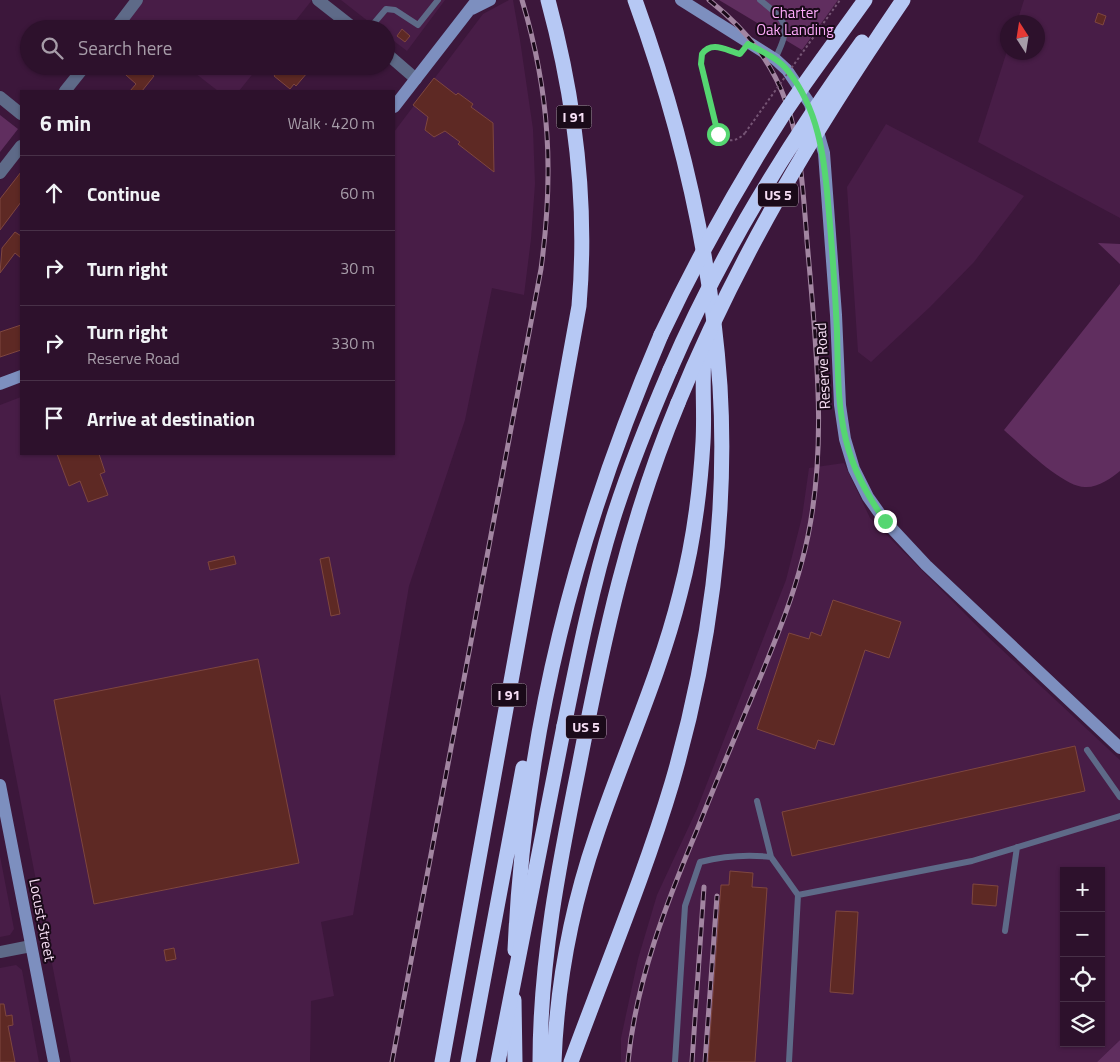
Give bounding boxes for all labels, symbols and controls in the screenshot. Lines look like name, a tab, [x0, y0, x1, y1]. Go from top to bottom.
park label: Charter Oak Landing	[756, 1, 834, 41]
north arrow	[1000, 15, 1045, 60]
search box	[20, 20, 395, 75]
text: Search here	[78, 33, 172, 62]
icon: search	[38, 34, 66, 62]
road number: I 91	[556, 105, 592, 128]
text: 6 min	[40, 107, 91, 139]
text: Walk · 420 m	[287, 111, 375, 135]
route start	[707, 123, 730, 146]
icon: ahead	[40, 179, 68, 207]
text: Continue	[87, 179, 160, 208]
text: 60 m	[340, 181, 375, 205]
road number: US 5	[758, 184, 798, 206]
icon: right	[40, 254, 68, 282]
text: Turn right	[87, 254, 168, 283]
text: 30 m	[340, 256, 375, 280]
text: Turn right	[87, 317, 168, 346]
street label: Reserve Road	[809, 322, 836, 410]
icon: right	[40, 329, 68, 357]
text: 330 m	[331, 331, 375, 355]
text: Reserve Road	[87, 346, 180, 370]
icon: arrive	[40, 404, 68, 432]
text: Arrive at destination	[87, 404, 255, 433]
route end	[874, 510, 897, 533]
road number: I 91	[492, 684, 526, 706]
road number: US 5	[566, 716, 606, 739]
map controls	[1060, 867, 1105, 1047]
button: +	[1060, 867, 1105, 912]
street label: Locust Street	[23, 877, 62, 964]
button: −	[1060, 912, 1105, 957]
button: locate	[1060, 957, 1105, 1002]
button: layers	[1060, 1002, 1105, 1047]

